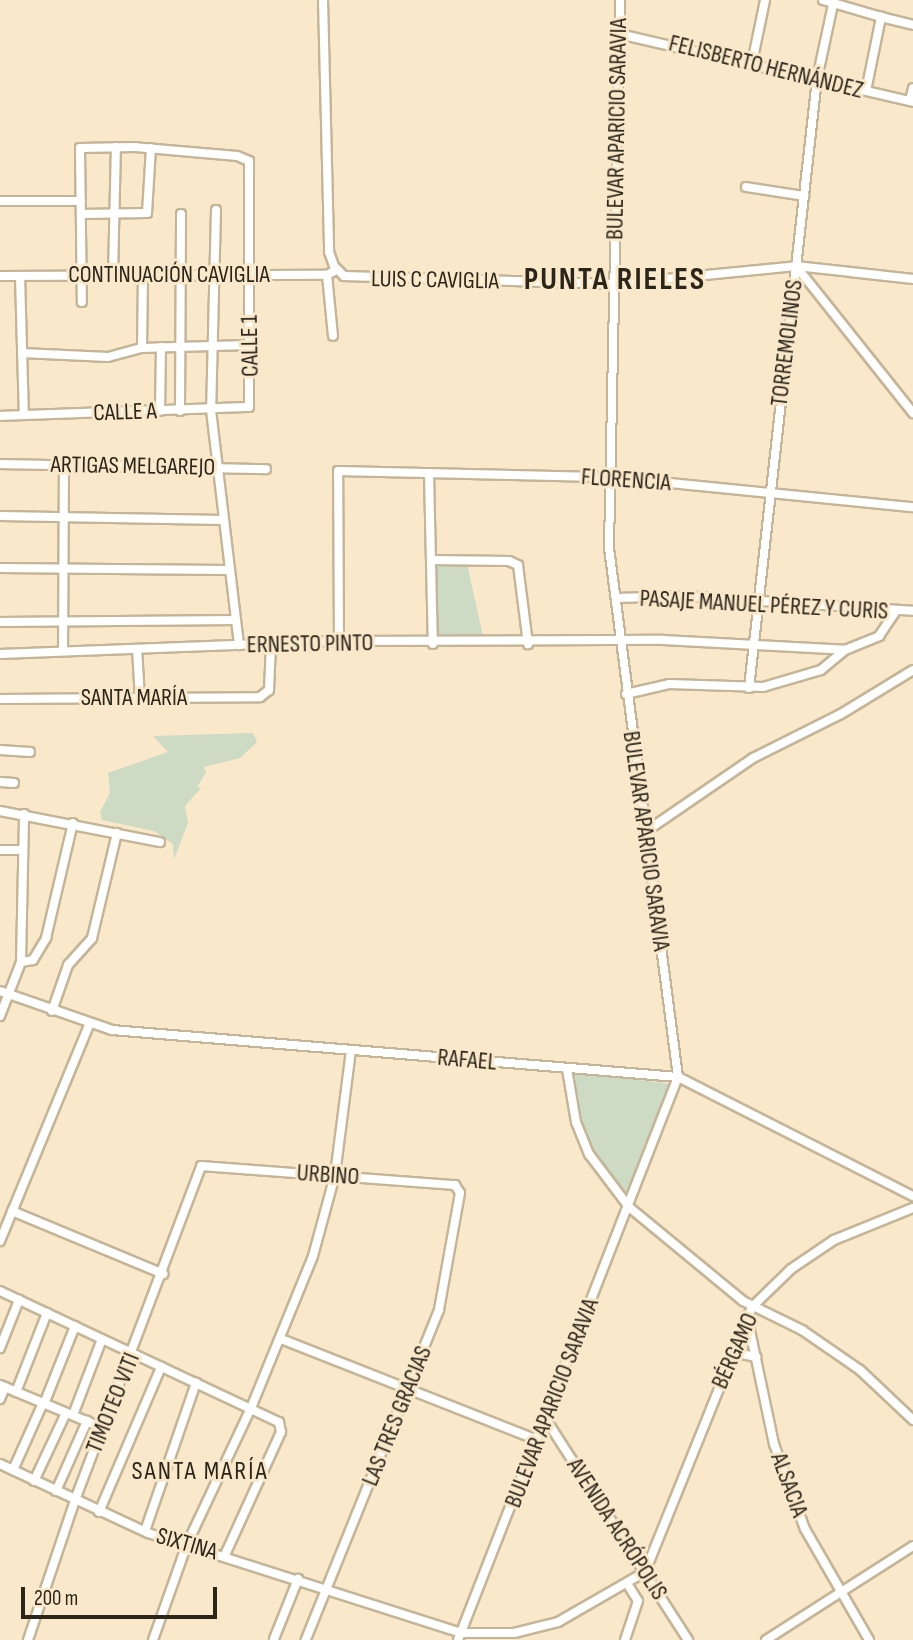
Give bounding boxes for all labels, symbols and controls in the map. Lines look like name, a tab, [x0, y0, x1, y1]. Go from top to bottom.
street label: BULEVAR APARICIO SARAVIA	[601, 18, 633, 240]
street label: FELISBERTO HERNÁNDEZ	[666, 29, 866, 105]
street label: CONTINUACIÓN CAVIGLIA	[68, 261, 270, 289]
district label: PUNTA RIELES	[525, 261, 705, 299]
street label: LUIS C CAVIGLIA	[371, 264, 499, 296]
street label: TORREMOLINOS	[765, 278, 809, 408]
street label: CALLE 1	[235, 315, 265, 377]
street label: CALLE A	[93, 396, 157, 428]
street label: ARTIGAS MELGAREJO	[50, 450, 216, 482]
street label: FLORENCIA	[580, 463, 672, 497]
street label: PASAJE MANUEL PÉREZ Y CURIS	[639, 584, 889, 626]
street label: ERNESTO PINTO	[246, 628, 374, 660]
street label: SANTA MARÍA	[81, 684, 187, 712]
street label: BULEVAR APARICIO SARAVIA	[616, 729, 676, 953]
street label: RAFAEL	[436, 1043, 498, 1077]
street label: URBINO	[296, 1158, 360, 1192]
street label: BULEVAR APARICIO SARAVIA	[499, 1294, 605, 1512]
street label: BÉRGAMO	[706, 1309, 764, 1393]
street label: LAS TRES GRACIAS	[356, 1342, 438, 1490]
street label: TIMOTEO VITI	[80, 1349, 146, 1457]
street label: ALSACIA	[764, 1449, 814, 1521]
street label: AVENIDA ACRÓPOLIS	[560, 1453, 674, 1605]
district label: SANTA MARÍA	[133, 1456, 267, 1488]
street label: SIXTINA	[153, 1522, 221, 1566]
scale bar	[24, 1574, 220, 1618]
text: 200 m	[34, 1586, 78, 1611]

